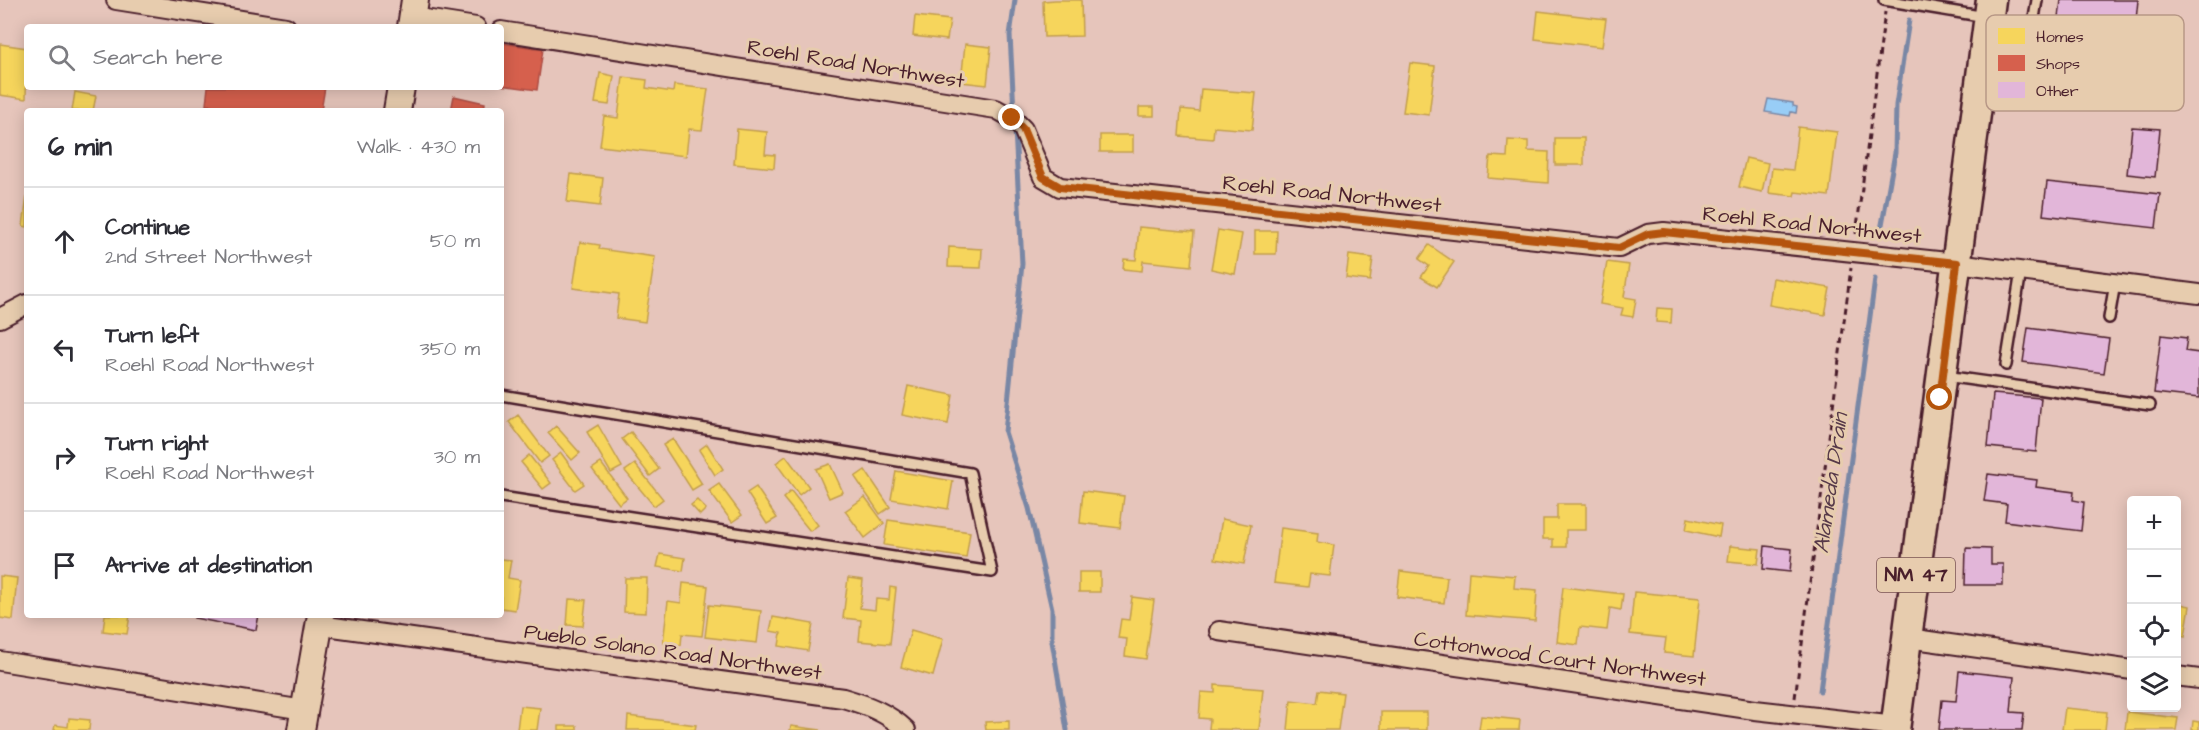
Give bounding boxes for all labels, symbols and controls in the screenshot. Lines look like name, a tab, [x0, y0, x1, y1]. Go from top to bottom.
legend	[1986, 15, 2184, 111]
search box	[24, 24, 504, 90]
text: Homes	[2036, 26, 2084, 48]
street label: Roehl Road Northwest	[745, 32, 967, 96]
icon: search	[45, 41, 78, 74]
text: Search here	[93, 42, 223, 73]
text: Shops	[2036, 53, 2080, 75]
text: Other	[2036, 80, 2079, 102]
route end	[998, 104, 1024, 130]
text: 6 min	[48, 129, 112, 165]
text: Walk · 430 m	[357, 133, 480, 161]
street label: Roehl Road Northwest	[1221, 168, 1443, 220]
street label: Roehl Road Northwest	[1701, 199, 1923, 251]
text: Continue	[105, 212, 190, 243]
icon: ahead	[48, 225, 81, 258]
text: 50 m	[430, 227, 480, 255]
text: 2nd Street Northwest	[105, 243, 312, 271]
text: Turn left	[105, 320, 199, 351]
icon: left	[48, 333, 81, 366]
text: 350 m	[419, 335, 480, 363]
text: Roehl Road Northwest	[105, 351, 314, 379]
route start	[1926, 384, 1952, 410]
water label: Alameda Drain	[1806, 409, 1856, 555]
text: Turn right	[105, 428, 208, 459]
icon: right	[48, 441, 81, 474]
text: 30 m	[434, 443, 480, 471]
text: Roehl Road Northwest	[105, 459, 314, 487]
map controls	[2127, 496, 2181, 712]
button: +	[2127, 496, 2181, 550]
icon: arrive	[48, 549, 81, 582]
text: Arrive at destination	[105, 550, 312, 581]
button: −	[2127, 550, 2181, 604]
road number: NM 47	[1877, 558, 1955, 592]
button: locate	[2127, 604, 2181, 658]
street label: Pueblo Solano Road Northwest	[522, 617, 824, 687]
street label: Cottonwood Court Northwest	[1412, 624, 1708, 694]
button: layers	[2127, 658, 2181, 712]

